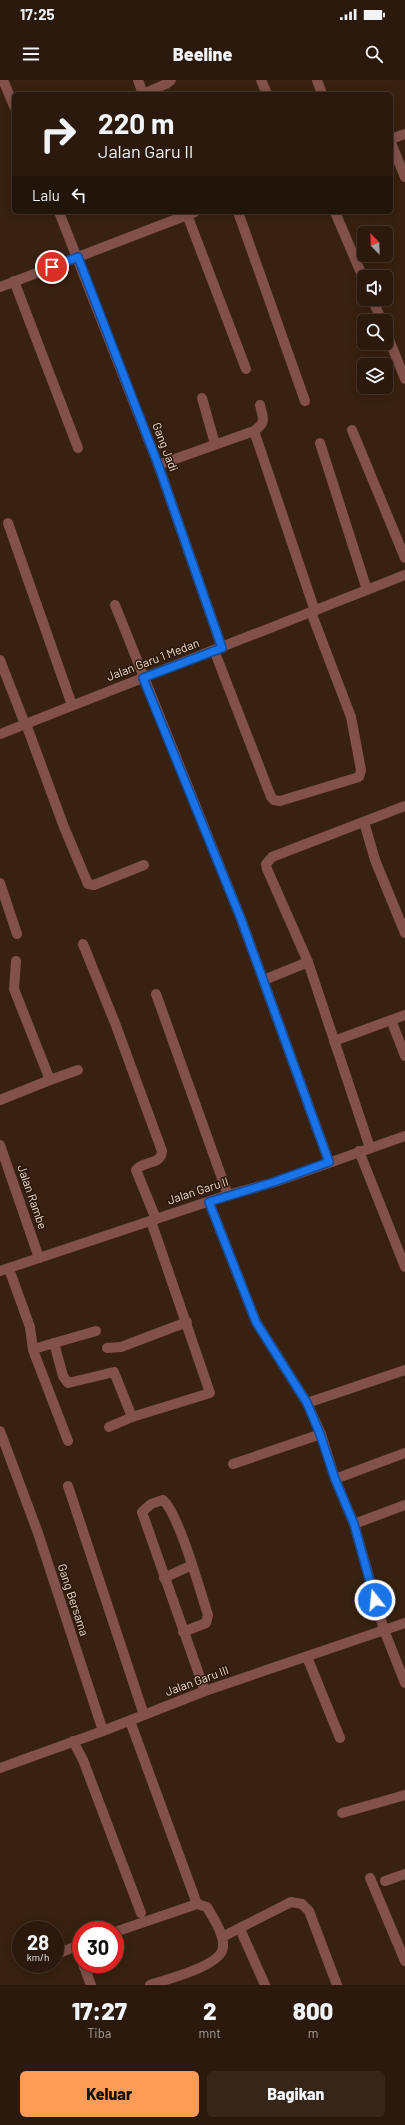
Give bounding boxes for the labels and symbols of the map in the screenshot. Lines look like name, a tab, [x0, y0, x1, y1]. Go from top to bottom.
north arrow	[357, 226, 393, 262]
pin	[35, 250, 69, 284]
street label: Gang Jadi	[150, 420, 182, 473]
street label: Jalan Garu 1 Medan	[104, 635, 201, 683]
street label: Jalan Rambe	[15, 1163, 50, 1231]
street label: Jalan Garu II	[165, 1174, 230, 1207]
street label: Gang Bersama	[56, 1562, 92, 1637]
position arrow	[354, 1579, 396, 1621]
street label: Jalan Garu III	[163, 1662, 230, 1698]
speed limit sign: 30	[72, 1921, 124, 1973]

